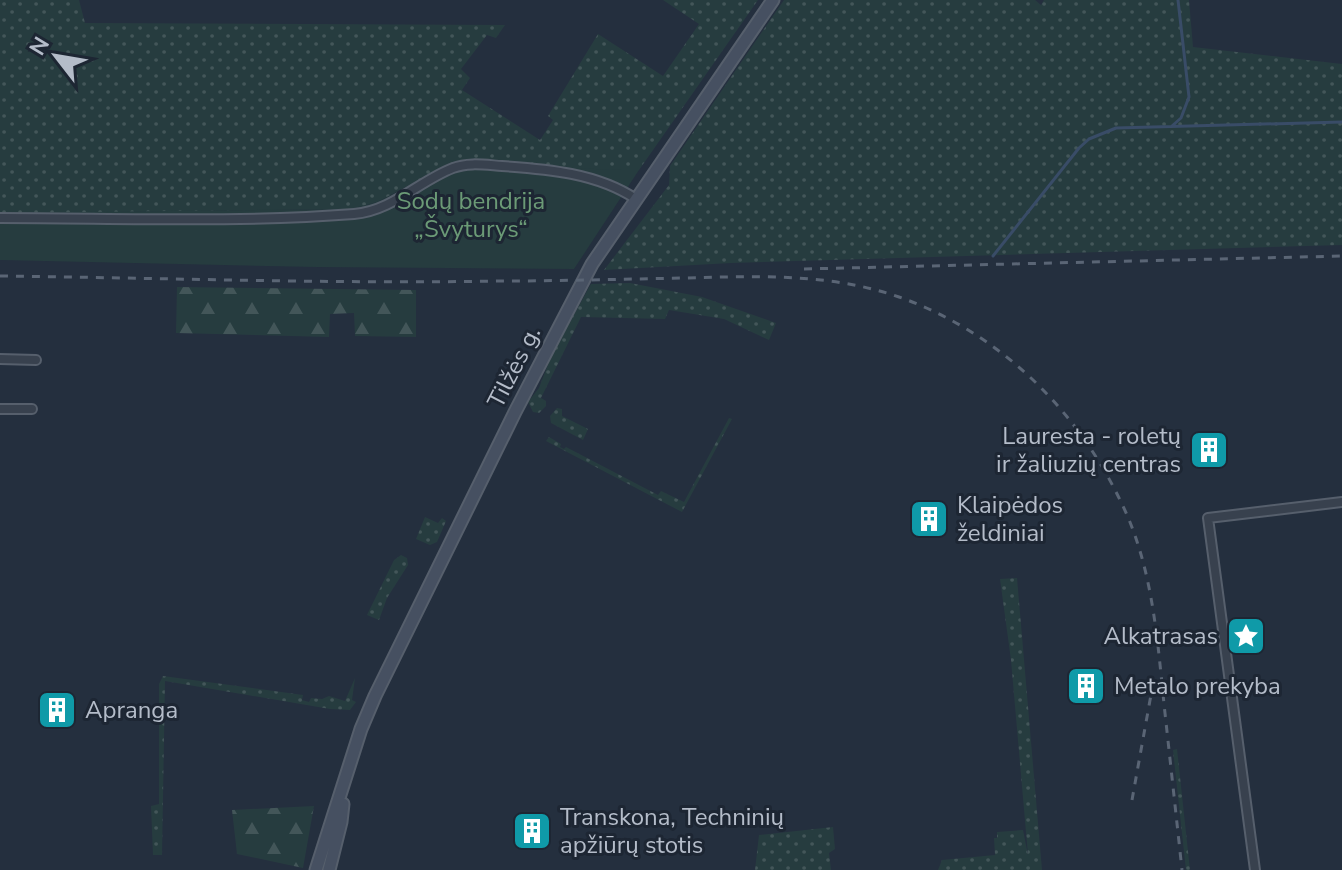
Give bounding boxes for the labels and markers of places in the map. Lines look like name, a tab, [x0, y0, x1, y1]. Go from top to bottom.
place label: Lauresta - roletų ir žaliuzių centras	[996, 420, 1181, 480]
building icon: Lauresta - roletų ir žaliuzių centras	[1188, 429, 1230, 471]
place label: Klaipėdos želdiniai	[957, 489, 1063, 549]
building icon: Klaipėdos želdiniai	[908, 498, 950, 540]
place icon: Alkatrasas	[1225, 615, 1267, 657]
place label: Alkatrasas	[1103, 620, 1218, 652]
building icon: Metalo prekyba	[1065, 665, 1107, 707]
place label: Metalo prekyba	[1114, 670, 1281, 702]
building icon: Apranga	[36, 689, 78, 731]
place label: Apranga	[85, 694, 178, 726]
place label: Transkona, Techninių apžiūrų stotis	[560, 801, 784, 861]
building icon: Transkona, Techninių apžiūrų stotis	[511, 810, 553, 852]

